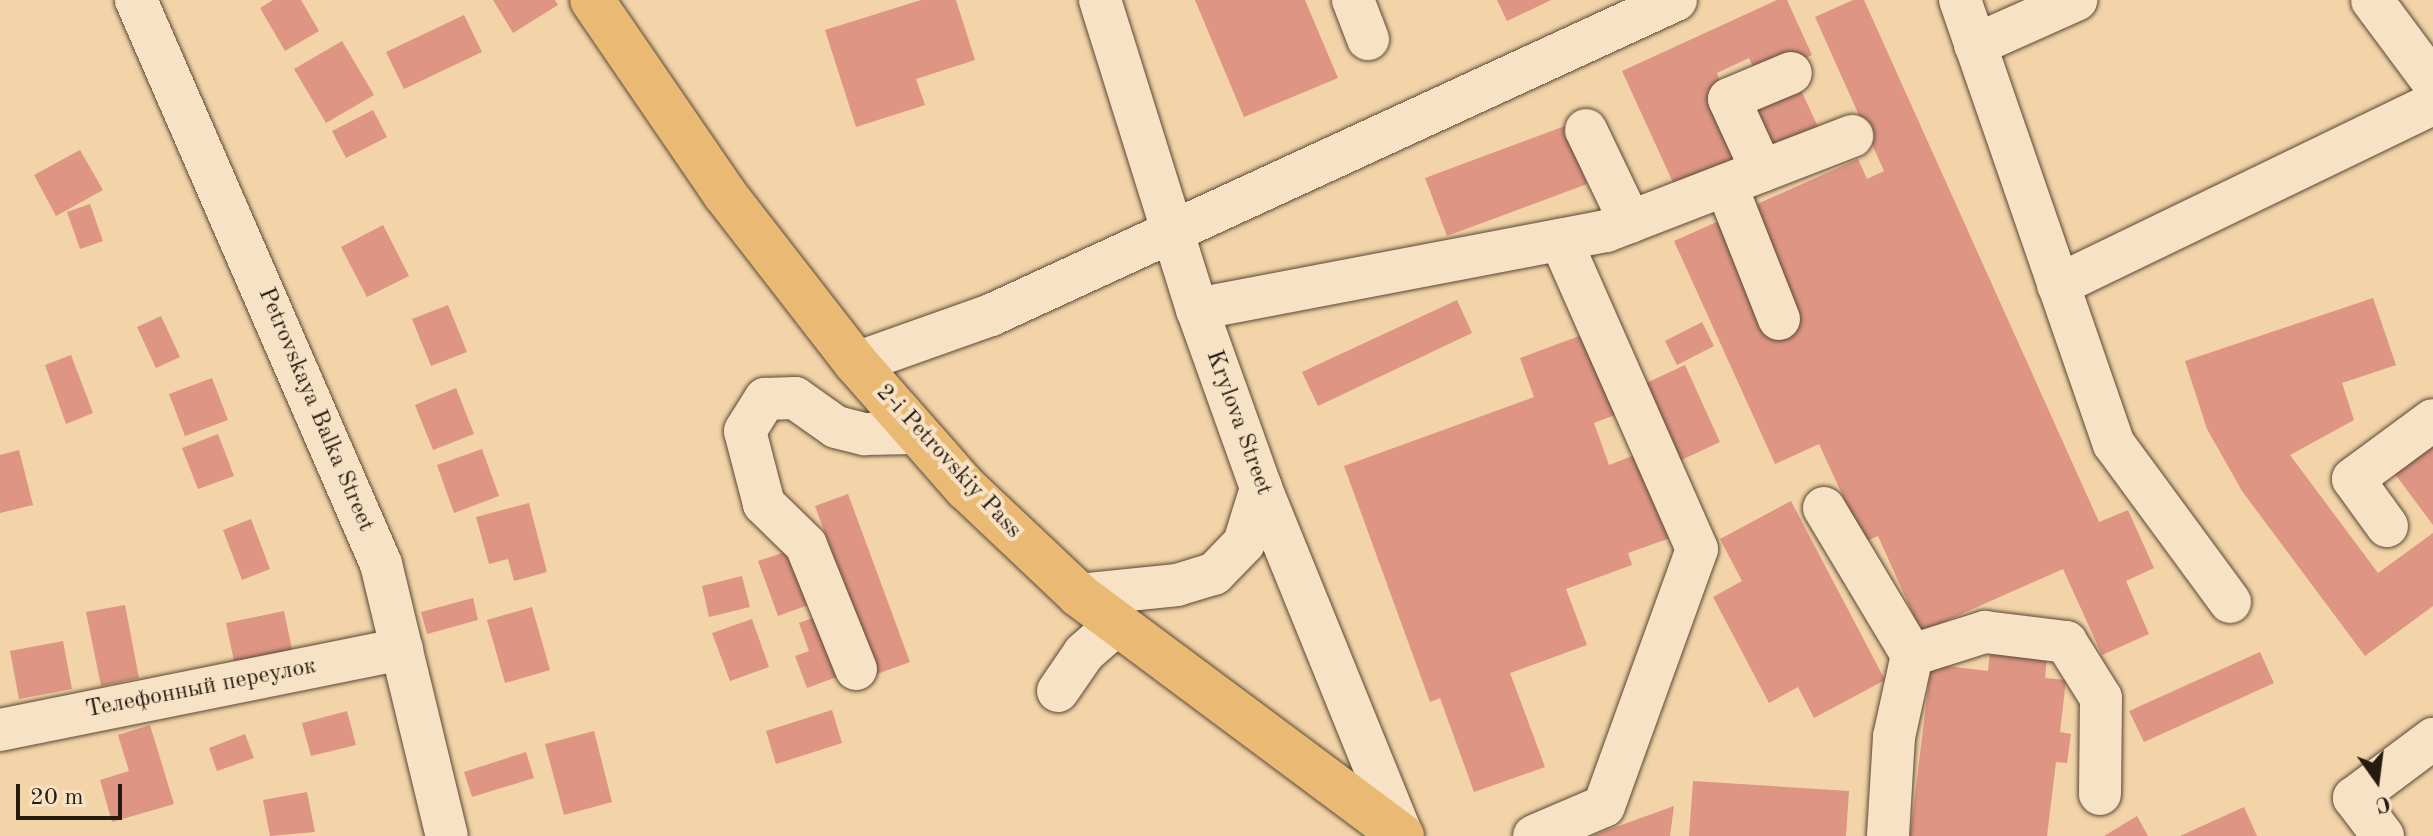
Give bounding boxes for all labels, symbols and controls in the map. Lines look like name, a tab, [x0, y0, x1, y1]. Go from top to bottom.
street label: Petrovskaya Balka Street	[250, 284, 380, 536]
street label: Krylova Street	[1198, 347, 1278, 499]
street label: 2-i Petrovskiy Pass	[869, 379, 1027, 545]
street label: Телефонный переулок	[83, 653, 319, 725]
north arrow	[2337, 740, 2417, 820]
scale bar	[20, 768, 126, 818]
text: 20 m	[30, 786, 84, 810]
text: С	[2373, 791, 2393, 816]

